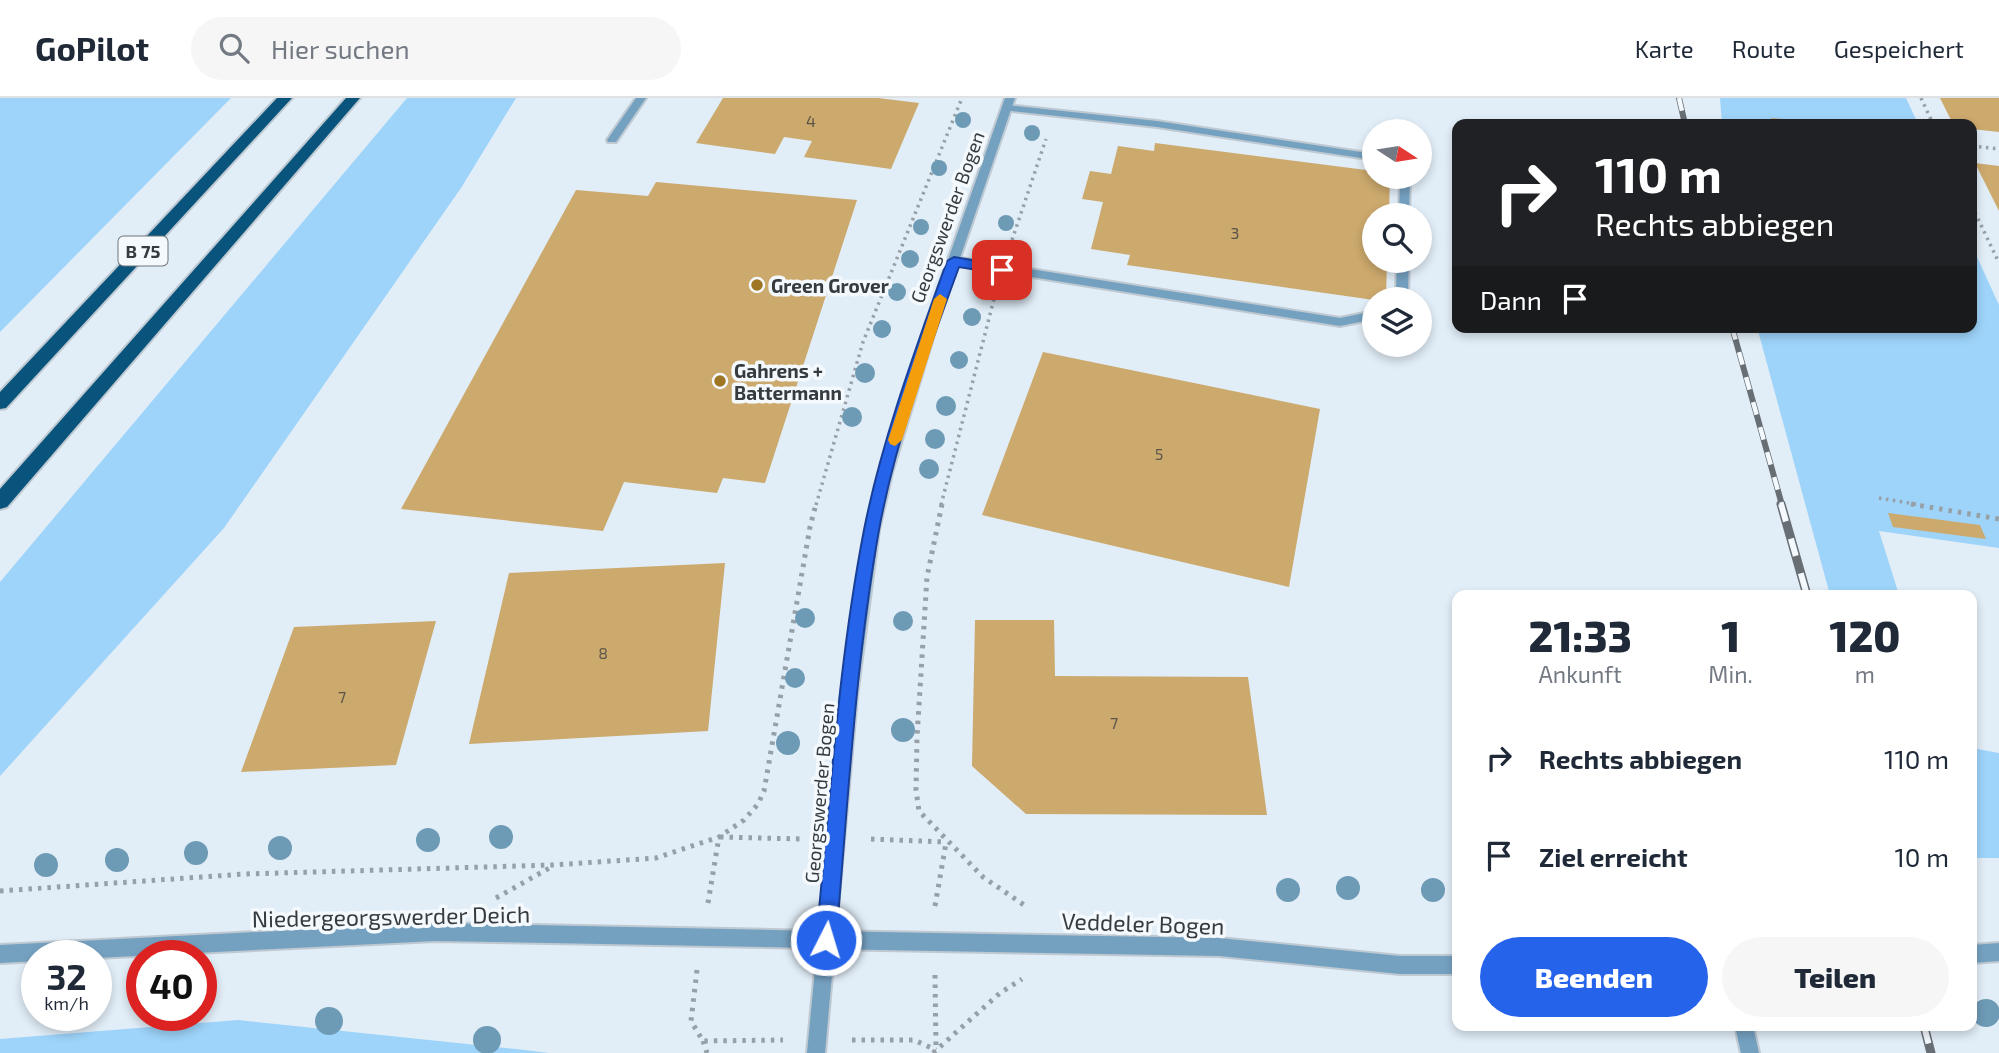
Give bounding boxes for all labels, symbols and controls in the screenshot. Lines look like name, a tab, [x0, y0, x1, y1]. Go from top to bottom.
search box	[191, 17, 681, 80]
text: GoPilot	[35, 28, 149, 68]
icon: search	[215, 29, 253, 67]
text: Hier suchen	[271, 33, 409, 64]
text: Karte	[1635, 34, 1694, 63]
text: Route	[1732, 34, 1796, 63]
text: Gespeichert	[1834, 34, 1964, 63]
house number: 4	[806, 111, 816, 130]
north arrow	[1362, 119, 1432, 189]
map controls	[1362, 119, 1432, 357]
street label: Georgswerder Bogen	[905, 128, 989, 306]
text: 110 m	[1595, 144, 1722, 203]
icon: right	[1480, 147, 1571, 238]
button: search	[1362, 203, 1432, 273]
text: Rechts abbiegen	[1595, 204, 1834, 242]
house number: 3	[1231, 223, 1239, 242]
road number: B 75	[118, 236, 168, 266]
pin	[972, 240, 1032, 300]
icon: arrive	[983, 251, 1021, 289]
place label: Green Grover	[771, 274, 889, 297]
marker: Green Grover	[749, 277, 765, 293]
icon: arrive	[1556, 280, 1594, 318]
text: Dann	[1480, 284, 1542, 315]
button: layers	[1362, 287, 1432, 357]
place label: Gahrens + Battermann	[734, 359, 842, 404]
marker: Gahrens + Battermann	[712, 373, 728, 389]
house number: 5	[1155, 444, 1163, 463]
text: 21:33	[1529, 610, 1632, 660]
text: 1	[1721, 610, 1740, 660]
text: 120	[1829, 610, 1900, 660]
house number: 8	[598, 643, 608, 662]
text: Ankunft	[1538, 660, 1622, 688]
text: Min.	[1708, 660, 1753, 688]
text: m	[1855, 660, 1875, 688]
house number: 7	[338, 687, 346, 706]
street label: Georgswerder Bogen	[800, 702, 838, 884]
house number: 7	[1110, 713, 1118, 732]
icon: right	[1480, 739, 1518, 777]
text: Rechts abbiegen	[1539, 743, 1742, 774]
text: 110 m	[1884, 743, 1949, 774]
icon: arrive	[1480, 837, 1518, 875]
text: Ziel erreicht	[1539, 841, 1688, 872]
text: 10 m	[1894, 841, 1949, 872]
street label: Niedergeorgswerder Deich	[252, 900, 530, 932]
position arrow	[789, 903, 863, 977]
street label: Veddeler Bogen	[1061, 906, 1225, 940]
button: Beenden	[1480, 937, 1708, 1017]
button: Teilen	[1722, 937, 1949, 1017]
speed limit sign: 40	[126, 940, 217, 1031]
text: 32	[46, 955, 87, 997]
text: km/h	[44, 992, 89, 1014]

